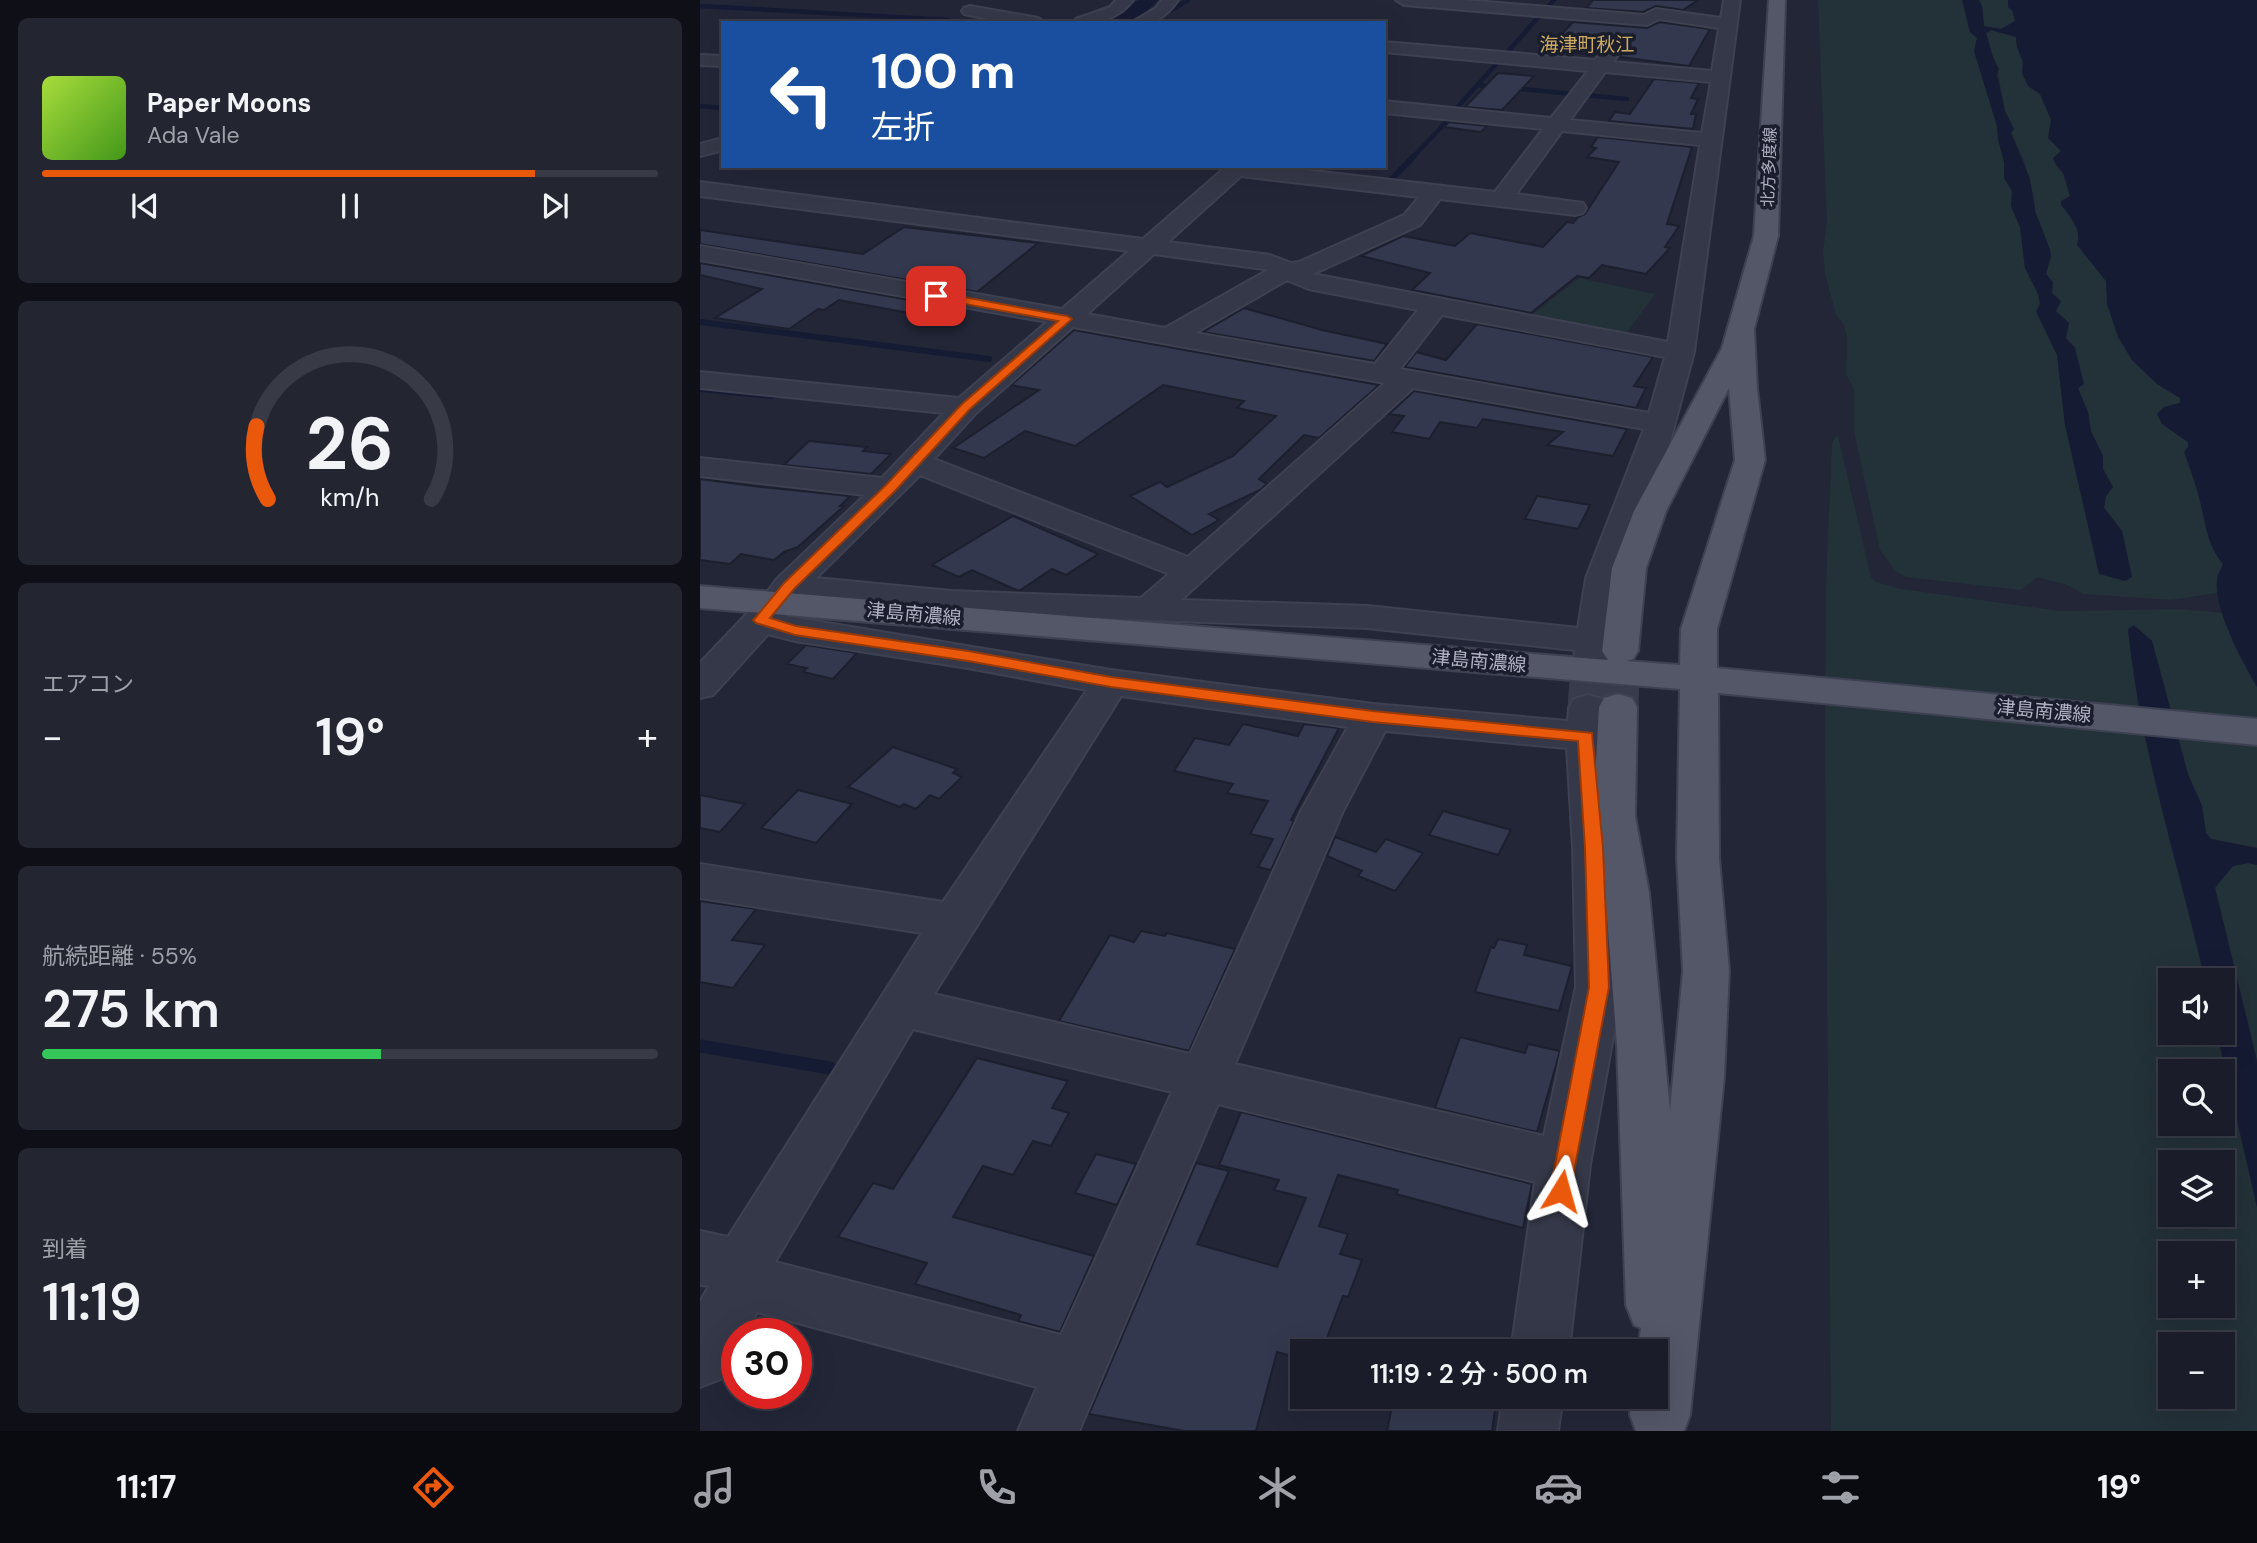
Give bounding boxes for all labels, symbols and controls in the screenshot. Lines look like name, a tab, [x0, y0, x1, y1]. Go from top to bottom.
district label: 海津町秋江	[1539, 32, 1635, 57]
text: 100 m	[871, 39, 1015, 103]
icon: left	[756, 49, 847, 140]
text: Paper Moons	[147, 86, 311, 120]
text: 左折	[871, 106, 935, 148]
text: Ada Vale	[147, 120, 240, 150]
street label: 北方多度線	[1757, 127, 1781, 207]
icon: previous	[126, 187, 164, 225]
icon: pause	[331, 187, 369, 225]
icon: next	[536, 187, 574, 225]
pin	[906, 266, 966, 326]
icon: arrive	[917, 277, 955, 315]
text: 26	[306, 397, 394, 492]
text: km/h	[320, 481, 380, 514]
street label: 津島南濃線	[866, 597, 962, 631]
street label: 津島南濃線	[1431, 644, 1527, 678]
text: エアコン	[42, 669, 134, 699]
street label: 津島南濃線	[1996, 694, 2092, 728]
text: 19°	[315, 703, 385, 771]
text: −	[42, 712, 63, 762]
text: +	[637, 712, 658, 762]
text: 航続距離 · 55%	[42, 941, 197, 971]
map controls	[2158, 968, 2235, 1409]
button: sound	[2158, 968, 2235, 1045]
text: 275 km	[42, 975, 220, 1043]
button: search	[2158, 1059, 2235, 1136]
button: layers	[2158, 1150, 2235, 1227]
position arrow	[1524, 1154, 1598, 1228]
text: 到着	[42, 1234, 88, 1264]
button: +	[2158, 1241, 2235, 1318]
text: 11:19	[42, 1268, 142, 1336]
speed limit sign: 30	[721, 1318, 812, 1409]
button: −	[2158, 1332, 2235, 1409]
text: 11:19 · 2 分 · 500 m	[1370, 1357, 1588, 1391]
icon: directions	[409, 1463, 458, 1512]
icon: music	[690, 1463, 739, 1512]
icon: phone	[972, 1463, 1021, 1512]
icon: climate	[1253, 1463, 1302, 1512]
icon: car	[1534, 1463, 1583, 1512]
icon: filters	[1816, 1463, 1865, 1512]
text: 11:17	[116, 1466, 176, 1508]
text: 19°	[2097, 1466, 2141, 1508]

